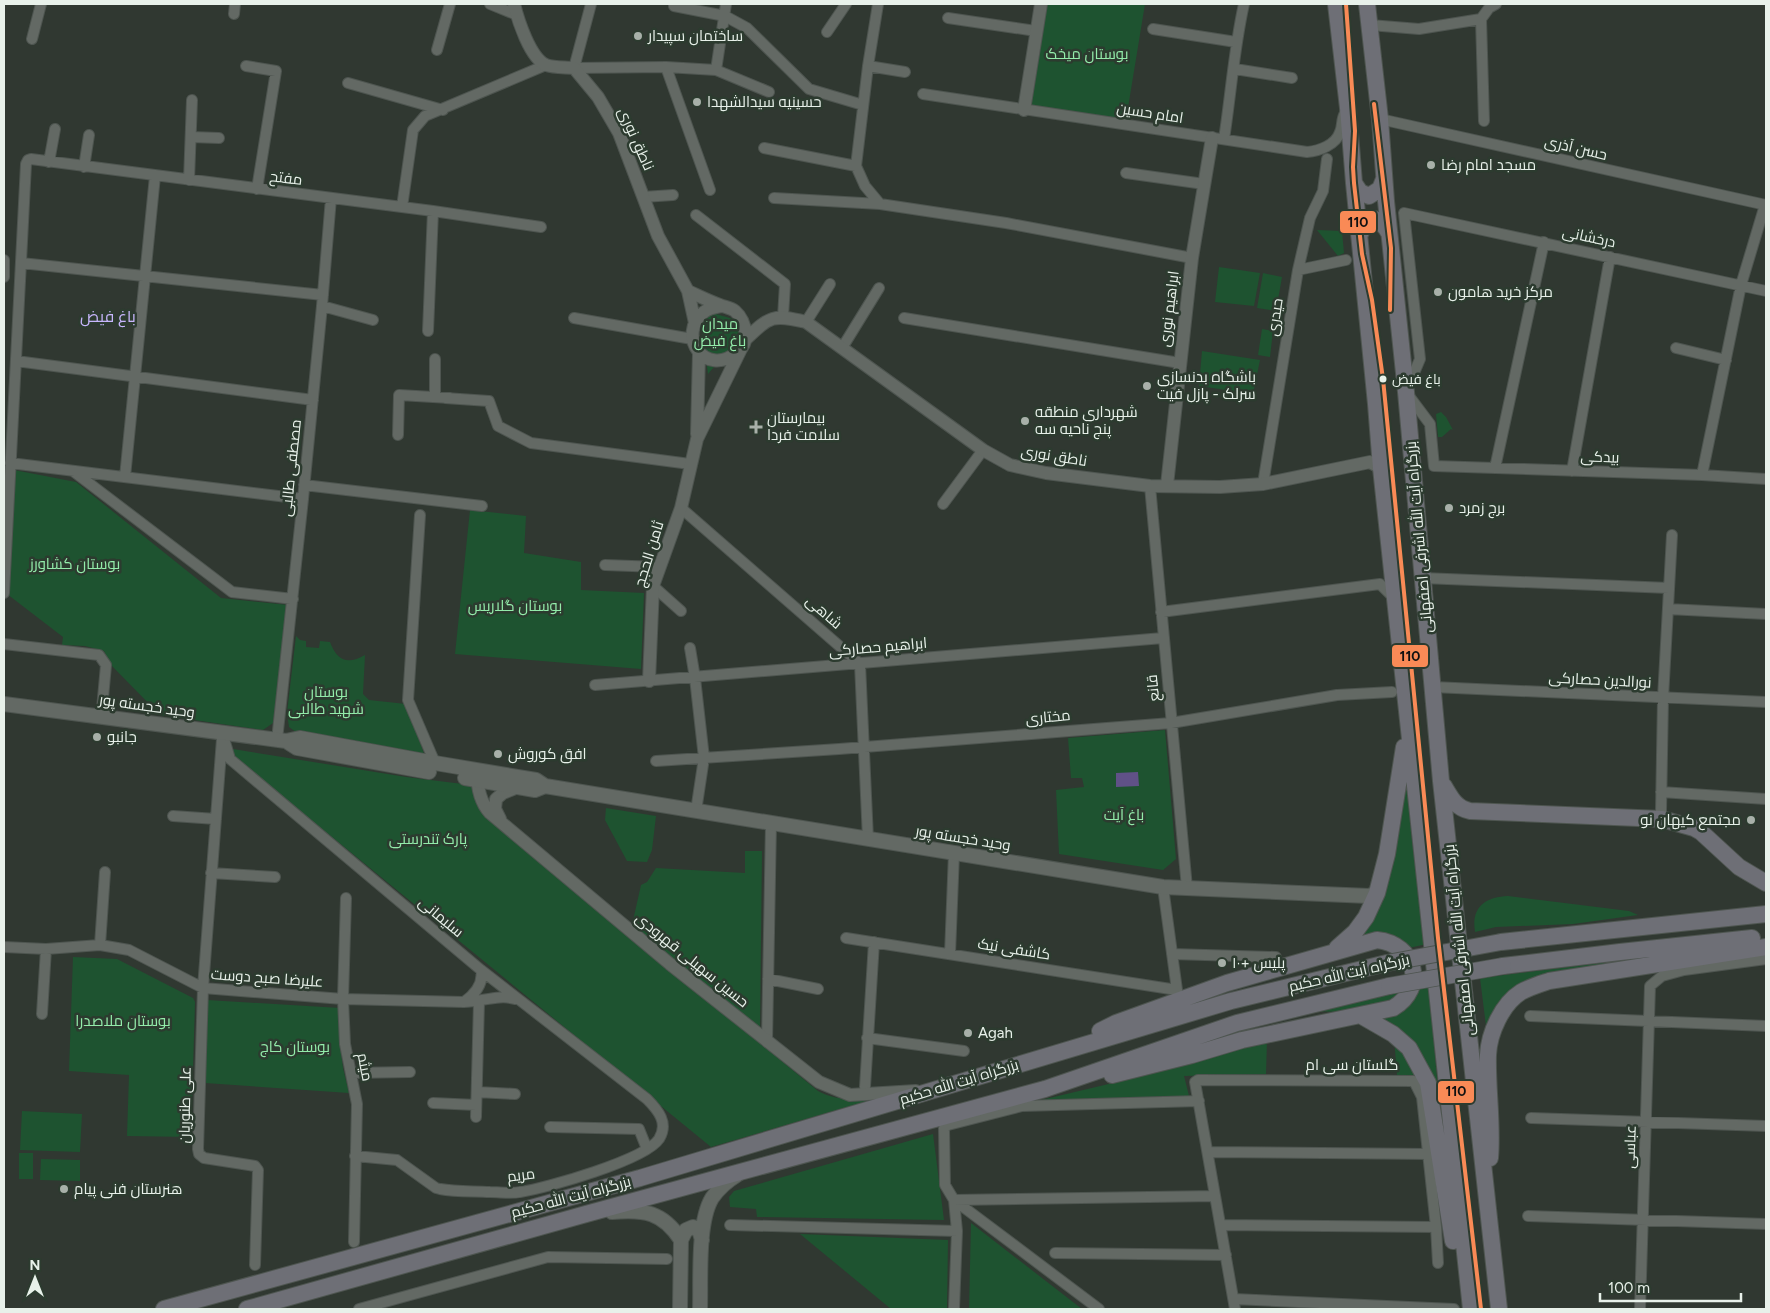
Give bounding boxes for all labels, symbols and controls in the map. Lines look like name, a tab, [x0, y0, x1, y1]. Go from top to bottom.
place label: ساختمان سپیدار	[647, 27, 743, 46]
marker: ساختمان سپیدار	[632, 30, 644, 42]
park label: بوستان میخک	[1046, 45, 1128, 64]
place label: حسینیه سیدالشهدا	[707, 93, 822, 112]
marker: حسینیه سیدالشهدا	[691, 96, 703, 108]
street label: امام حسین	[1115, 99, 1185, 128]
street label: ناطق نوری	[613, 105, 658, 174]
street label: حسن آذری	[1543, 132, 1609, 165]
place label: مسجد امام رضا	[1441, 156, 1536, 175]
marker: مسجد امام رضا	[1425, 159, 1437, 171]
street label: مفتح	[268, 167, 303, 191]
line badge: 110	[1339, 210, 1377, 234]
text: 110	[1348, 214, 1368, 231]
street label: درخشانی	[1560, 223, 1617, 252]
street label: ابراهیم نوری	[1155, 270, 1184, 348]
place label: مرکز خرید هامون	[1448, 283, 1553, 302]
marker: مرکز خرید هامون	[1432, 286, 1444, 298]
street label: حیدری	[1263, 297, 1288, 337]
district label: باغ فیض	[80, 307, 136, 328]
park label: میدان باغ فیض	[694, 315, 746, 352]
place label: باشگاه بدنسازی سرلک - پازل فیت	[1157, 368, 1256, 404]
place label: باغ فیض	[1392, 371, 1441, 388]
marker: باغ فیض	[1378, 374, 1388, 384]
marker: باشگاه بدنسازی سرلک - پازل فیت	[1141, 380, 1153, 392]
place label: شهرداری منطقه پنج ناحیه سه	[1035, 403, 1138, 440]
place label: بیمارستان سلامت فردا	[767, 409, 840, 444]
marker: شهرداری منطقه پنج ناحیه سه	[1019, 415, 1031, 427]
street label: مصطفی طالبی	[277, 419, 306, 518]
marker: بیمارستان سلامت فردا	[749, 420, 763, 434]
street label: بزرگراه آیت الله اشرفی اصفهانی	[1401, 440, 1437, 634]
street label: ناطق نوری	[1019, 442, 1088, 471]
street label: بیدکی	[1580, 447, 1620, 468]
place label: برج زمرد	[1459, 499, 1505, 519]
marker: برج زمرد	[1443, 502, 1455, 514]
street label: ثامن الحجج	[630, 519, 669, 590]
park label: بوستان کشاورز	[29, 555, 120, 574]
street label: شاهی	[802, 591, 846, 633]
park label: بوستان گلاریس	[468, 597, 562, 616]
street label: ابراهیم حصارکی	[828, 634, 928, 661]
line badge: 110	[1391, 644, 1429, 668]
text: 110	[1400, 648, 1420, 665]
street label: نورالدین حصارکی	[1548, 668, 1652, 693]
street label: قانع	[1143, 674, 1165, 702]
park label: بوستان شهید طالبی	[288, 683, 364, 719]
street label: وحید خجسته پور	[97, 690, 196, 723]
street label: مختاری	[1025, 706, 1071, 729]
place label: جانبو	[107, 728, 137, 746]
marker: جانبو	[91, 731, 103, 743]
place label: افق کوروش	[508, 745, 587, 764]
marker: افق کوروش	[492, 748, 504, 760]
park label: باغ آیت	[1104, 806, 1144, 826]
place label: مجتمع کیهان نو	[1640, 811, 1741, 831]
marker: مجتمع کیهان نو	[1745, 814, 1757, 826]
street label: وحید خجسته پور	[913, 821, 1012, 855]
park label: پارک تندرستی	[389, 830, 467, 849]
street label: بزرگراه آیت الله اشرفی اصفهانی	[1439, 843, 1479, 1037]
street label: سلیمانی	[414, 893, 467, 942]
street label: حسین سهیلی قهرودی	[631, 909, 752, 1012]
street label: کاشفی نیک	[976, 934, 1052, 965]
street label: بزرگراه آیت الله حکیم	[1287, 949, 1411, 997]
place label: پلیس +۱۰	[1232, 954, 1285, 973]
marker: پلیس +۱۰	[1216, 957, 1228, 969]
street label: علیرضا صبح دوست	[210, 965, 324, 993]
park label: بوستان ملاصدرا	[75, 1012, 171, 1031]
place label: Agah	[978, 1024, 1013, 1042]
marker: Agah	[962, 1027, 974, 1039]
park label: بوستان کاج	[260, 1038, 330, 1058]
street label: میثم	[352, 1051, 377, 1083]
street label: بزرگراه آیت الله حکیم	[897, 1054, 1021, 1110]
street label: گلستان سی ام	[1306, 1056, 1398, 1075]
street label: علی طنوریان	[175, 1066, 196, 1144]
line badge: 110	[1437, 1080, 1475, 1104]
text: 110	[1446, 1083, 1466, 1100]
street label: عباسی	[1620, 1125, 1641, 1169]
street label: مریم	[506, 1164, 536, 1187]
street label: بزرگراه آیت الله حکیم	[509, 1171, 633, 1223]
place label: هنرستان فنی پیام	[74, 1180, 183, 1199]
marker: هنرستان فنی پیام	[58, 1183, 70, 1195]
north arrow	[10, 1253, 60, 1303]
text: N	[30, 1257, 40, 1274]
scale bar	[1600, 1270, 1741, 1302]
text: 100 m	[1608, 1279, 1650, 1297]

